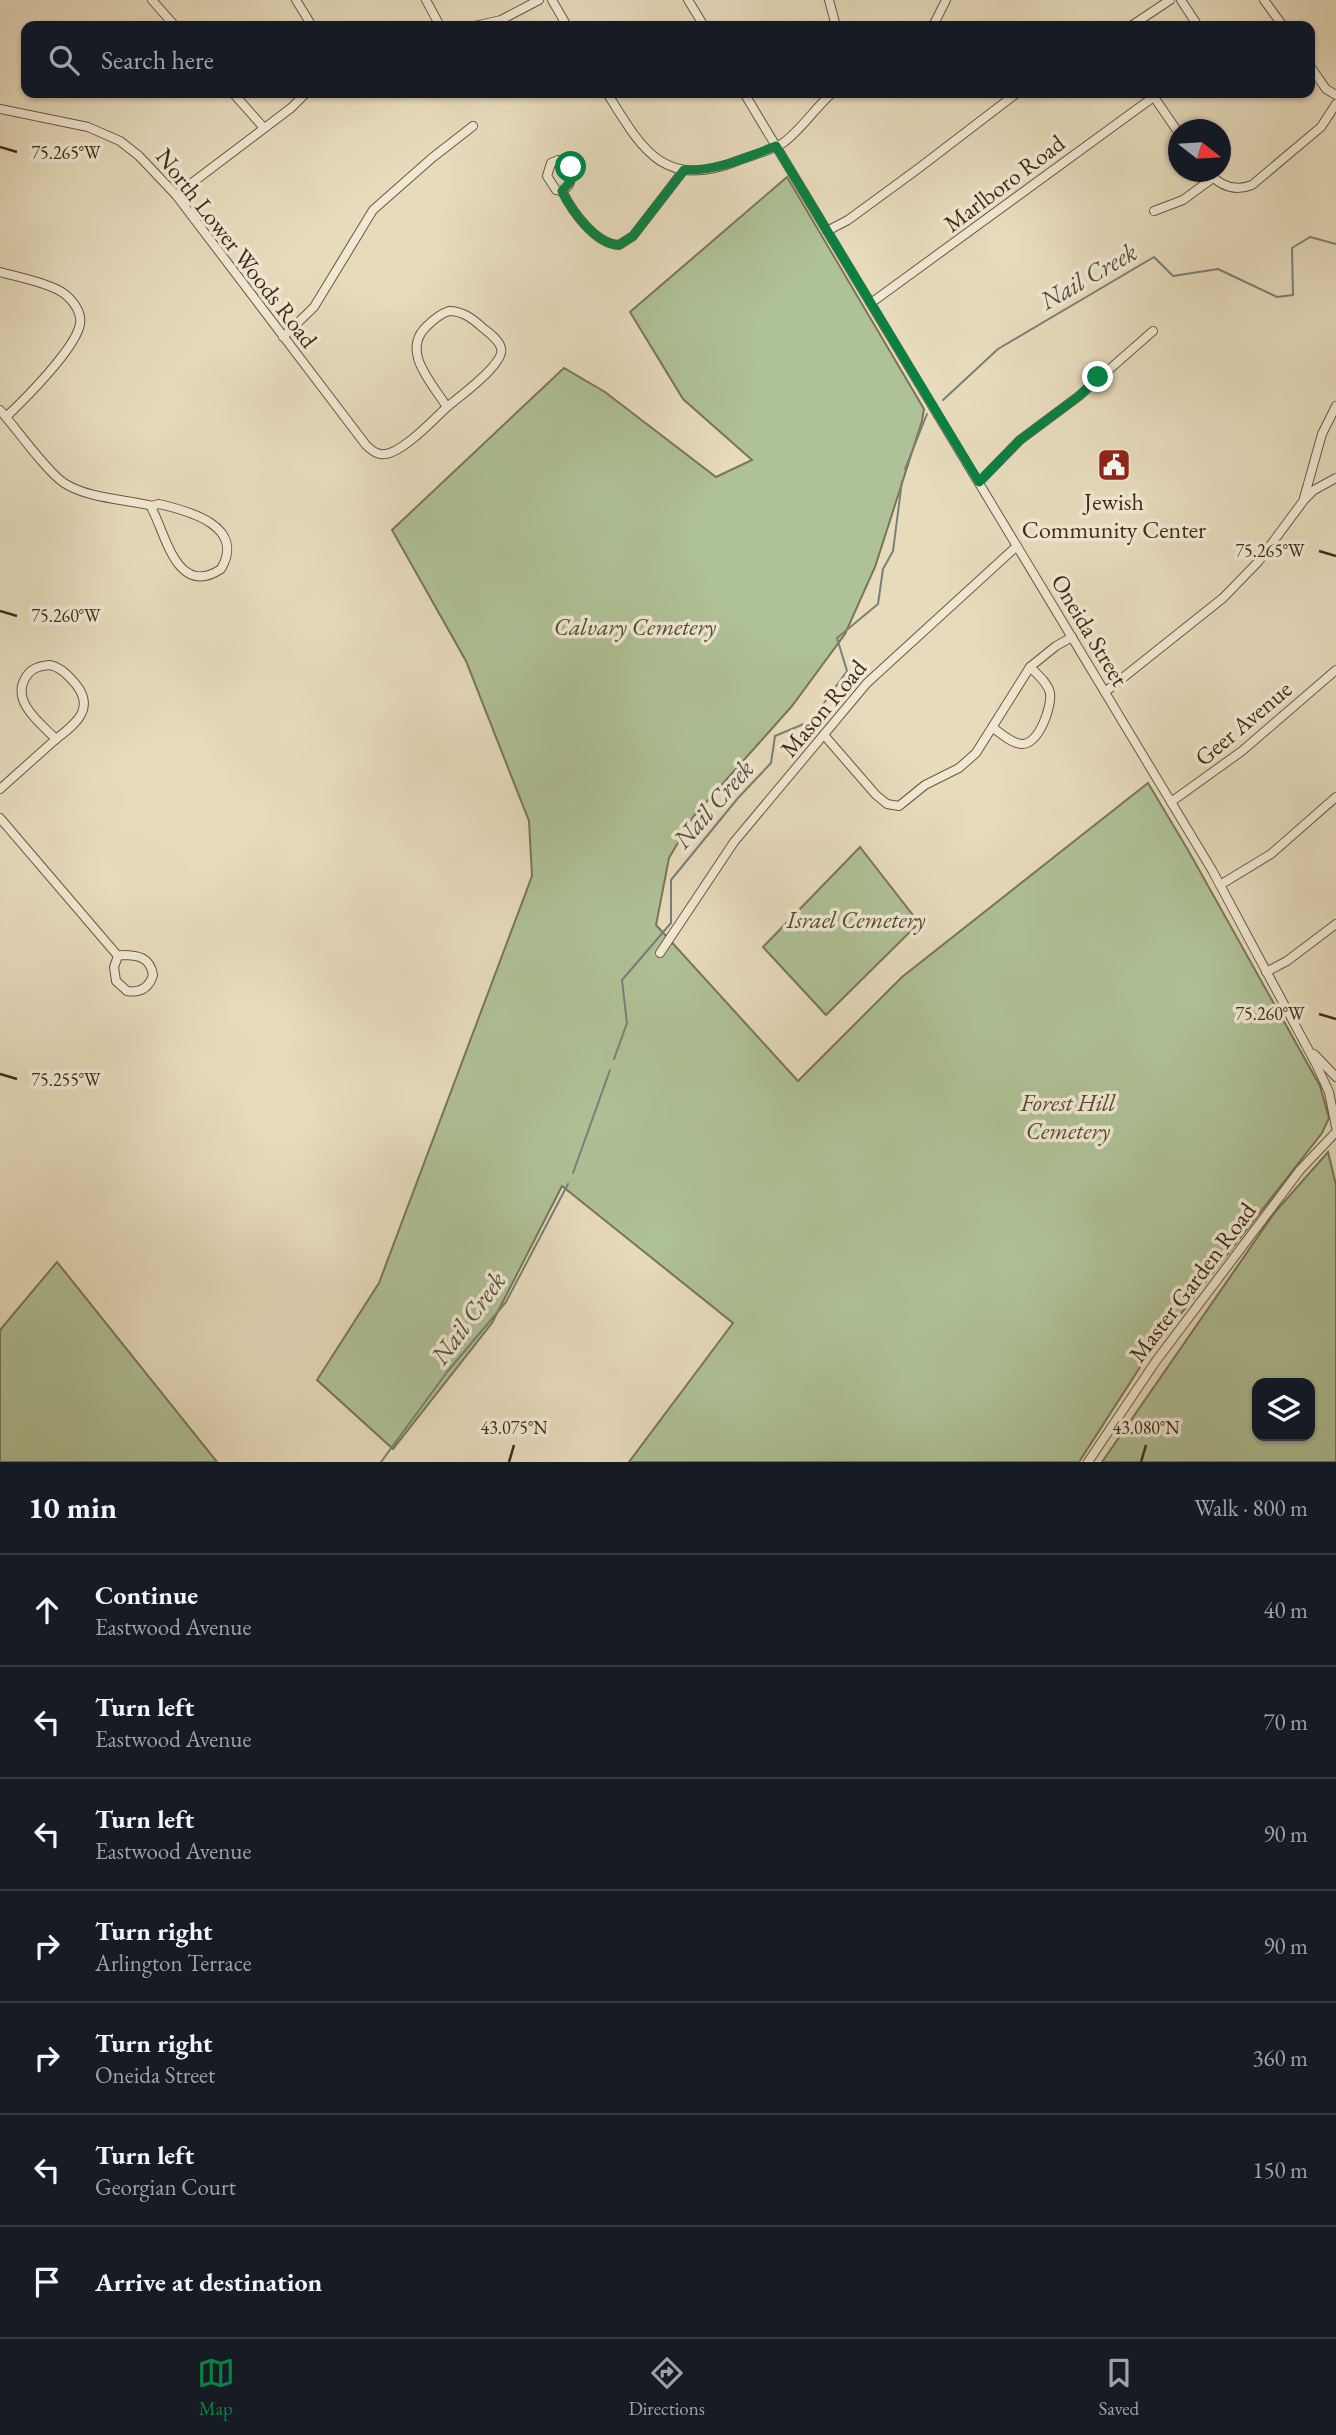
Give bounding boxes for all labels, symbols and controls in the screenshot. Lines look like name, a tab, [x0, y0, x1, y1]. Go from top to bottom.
search box	[21, 21, 1315, 98]
icon: search	[45, 41, 83, 79]
text: Search here	[101, 43, 214, 77]
north arrow	[1168, 119, 1231, 182]
street label: Marlboro Road	[937, 127, 1071, 239]
text: 75.265°W	[31, 141, 101, 164]
street label: North Lower Woods Road	[149, 142, 325, 355]
route start	[555, 151, 586, 182]
water label: Nail Creek	[1032, 234, 1143, 318]
route end	[1082, 361, 1113, 392]
public building icon: Jewish Community Center	[1095, 446, 1133, 484]
place label: Jewish Community Center	[1022, 486, 1206, 545]
text: 75.265°W	[1235, 539, 1305, 562]
street label: Oneida Street	[1044, 568, 1136, 692]
text: 75.260°W	[31, 604, 101, 627]
park label: Calvary Cemetery	[554, 611, 717, 642]
street label: Mason Road	[773, 652, 873, 763]
street label: Geer Avenue	[1188, 673, 1298, 773]
water label: Nail Creek	[664, 752, 761, 856]
park label: Israel Cemetery	[786, 904, 926, 935]
text: 75.260°W	[1235, 1002, 1305, 1025]
text: 75.255°W	[31, 1068, 101, 1091]
park label: Forest Hill Cemetery	[1020, 1087, 1117, 1146]
street label: Master Garden Road	[1122, 1195, 1263, 1368]
water label: Nail Creek	[422, 1265, 513, 1372]
map controls	[1252, 1378, 1315, 1441]
button: layers	[1252, 1378, 1315, 1441]
text: 43.075°N	[481, 1416, 548, 1439]
text: 43.080°N	[1113, 1416, 1180, 1439]
text: 10 min	[28, 1488, 117, 1527]
text: Walk · 800 m	[1194, 1493, 1308, 1523]
text: Continue	[95, 1578, 198, 1612]
icon: ahead	[28, 1591, 66, 1629]
text: 40 m	[1263, 1595, 1308, 1625]
text: Eastwood Avenue	[95, 1612, 251, 1642]
text: Turn left	[95, 1690, 194, 1724]
icon: left	[28, 1703, 66, 1741]
text: 70 m	[1263, 1707, 1308, 1737]
text: Eastwood Avenue	[95, 1724, 251, 1754]
text: Turn left	[95, 1802, 194, 1836]
icon: left	[28, 1815, 66, 1853]
text: 90 m	[1263, 1819, 1308, 1849]
text: Eastwood Avenue	[95, 1836, 251, 1866]
text: Turn right	[95, 1914, 213, 1948]
icon: right	[28, 1927, 66, 1965]
text: 90 m	[1263, 1931, 1308, 1961]
text: Arlington Terrace	[95, 1948, 252, 1978]
text: Turn right	[95, 2026, 213, 2060]
icon: right	[28, 2039, 66, 2077]
text: 360 m	[1252, 2043, 1308, 2073]
text: Oneida Street	[95, 2060, 215, 2090]
text: Turn left	[95, 2138, 194, 2172]
icon: left	[28, 2151, 66, 2189]
text: 150 m	[1252, 2155, 1308, 2185]
text: Georgian Court	[95, 2172, 236, 2202]
icon: arrive	[28, 2263, 66, 2301]
text: Arrive at destination	[95, 2265, 322, 2299]
tab: Map	[197, 2354, 235, 2421]
tab: Directions	[628, 2354, 705, 2421]
tab: Saved	[1098, 2354, 1139, 2421]

